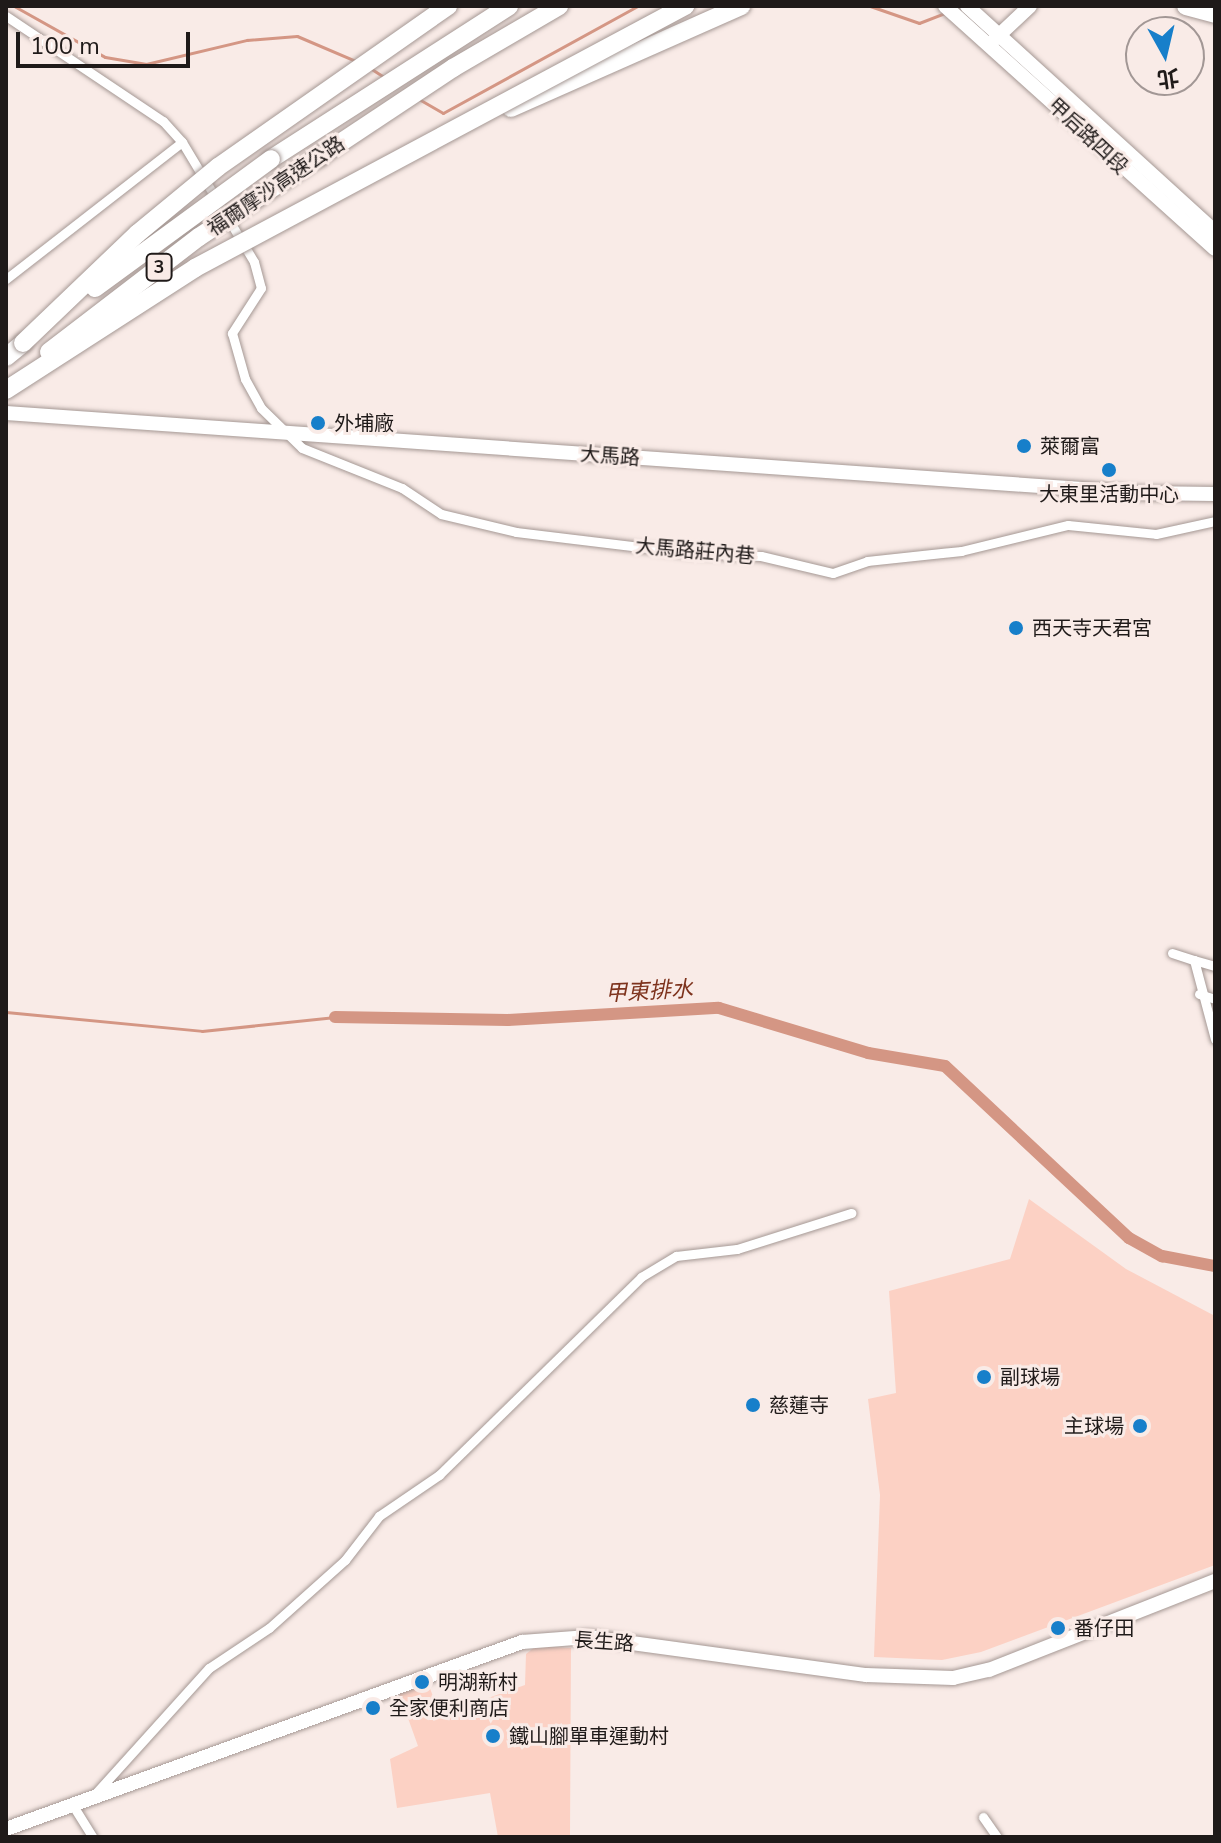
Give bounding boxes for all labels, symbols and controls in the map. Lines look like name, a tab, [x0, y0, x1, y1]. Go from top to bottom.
scale bar	[20, 16, 194, 66]
north arrow	[1125, 16, 1205, 96]
text: 100 m	[30, 30, 100, 62]
text: 北	[1155, 61, 1181, 94]
street label: 甲后路四段	[1043, 93, 1133, 179]
street label: 福爾摩沙高速公路	[203, 131, 349, 241]
road number: 3	[145, 253, 173, 281]
place label: 外埔廠	[334, 411, 394, 435]
marker: 外埔廠	[309, 414, 327, 432]
place label: 萊爾富	[1040, 434, 1100, 458]
marker: 萊爾富	[1015, 437, 1033, 455]
street label: 大馬路	[579, 442, 641, 470]
marker: 大東里活動中心	[1100, 461, 1118, 479]
place label: 大東里活動中心	[1039, 482, 1179, 506]
street label: 大馬路莊內巷	[634, 534, 756, 568]
place label: 西天寺天君宮	[1032, 616, 1152, 640]
marker: 西天寺天君宮	[1007, 619, 1025, 637]
water label: 甲東排水	[604, 977, 694, 1007]
place label: 副球場	[1000, 1365, 1060, 1389]
marker: 副球場	[975, 1368, 993, 1386]
place label: 慈蓮寺	[769, 1393, 829, 1417]
marker: 慈蓮寺	[744, 1396, 762, 1414]
place label: 主球場	[1064, 1414, 1124, 1438]
marker: 主球場	[1131, 1417, 1149, 1435]
place label: 番仔田	[1074, 1616, 1134, 1640]
marker: 番仔田	[1049, 1619, 1067, 1637]
street label: 長生路	[573, 1628, 635, 1656]
place label: 明湖新村	[438, 1670, 518, 1694]
marker: 明湖新村	[413, 1673, 431, 1691]
place label: 全家便利商店	[389, 1696, 509, 1720]
marker: 全家便利商店	[364, 1699, 382, 1717]
place label: 鐵山腳單車運動村	[509, 1724, 669, 1748]
marker: 鐵山腳單車運動村	[484, 1727, 502, 1745]

